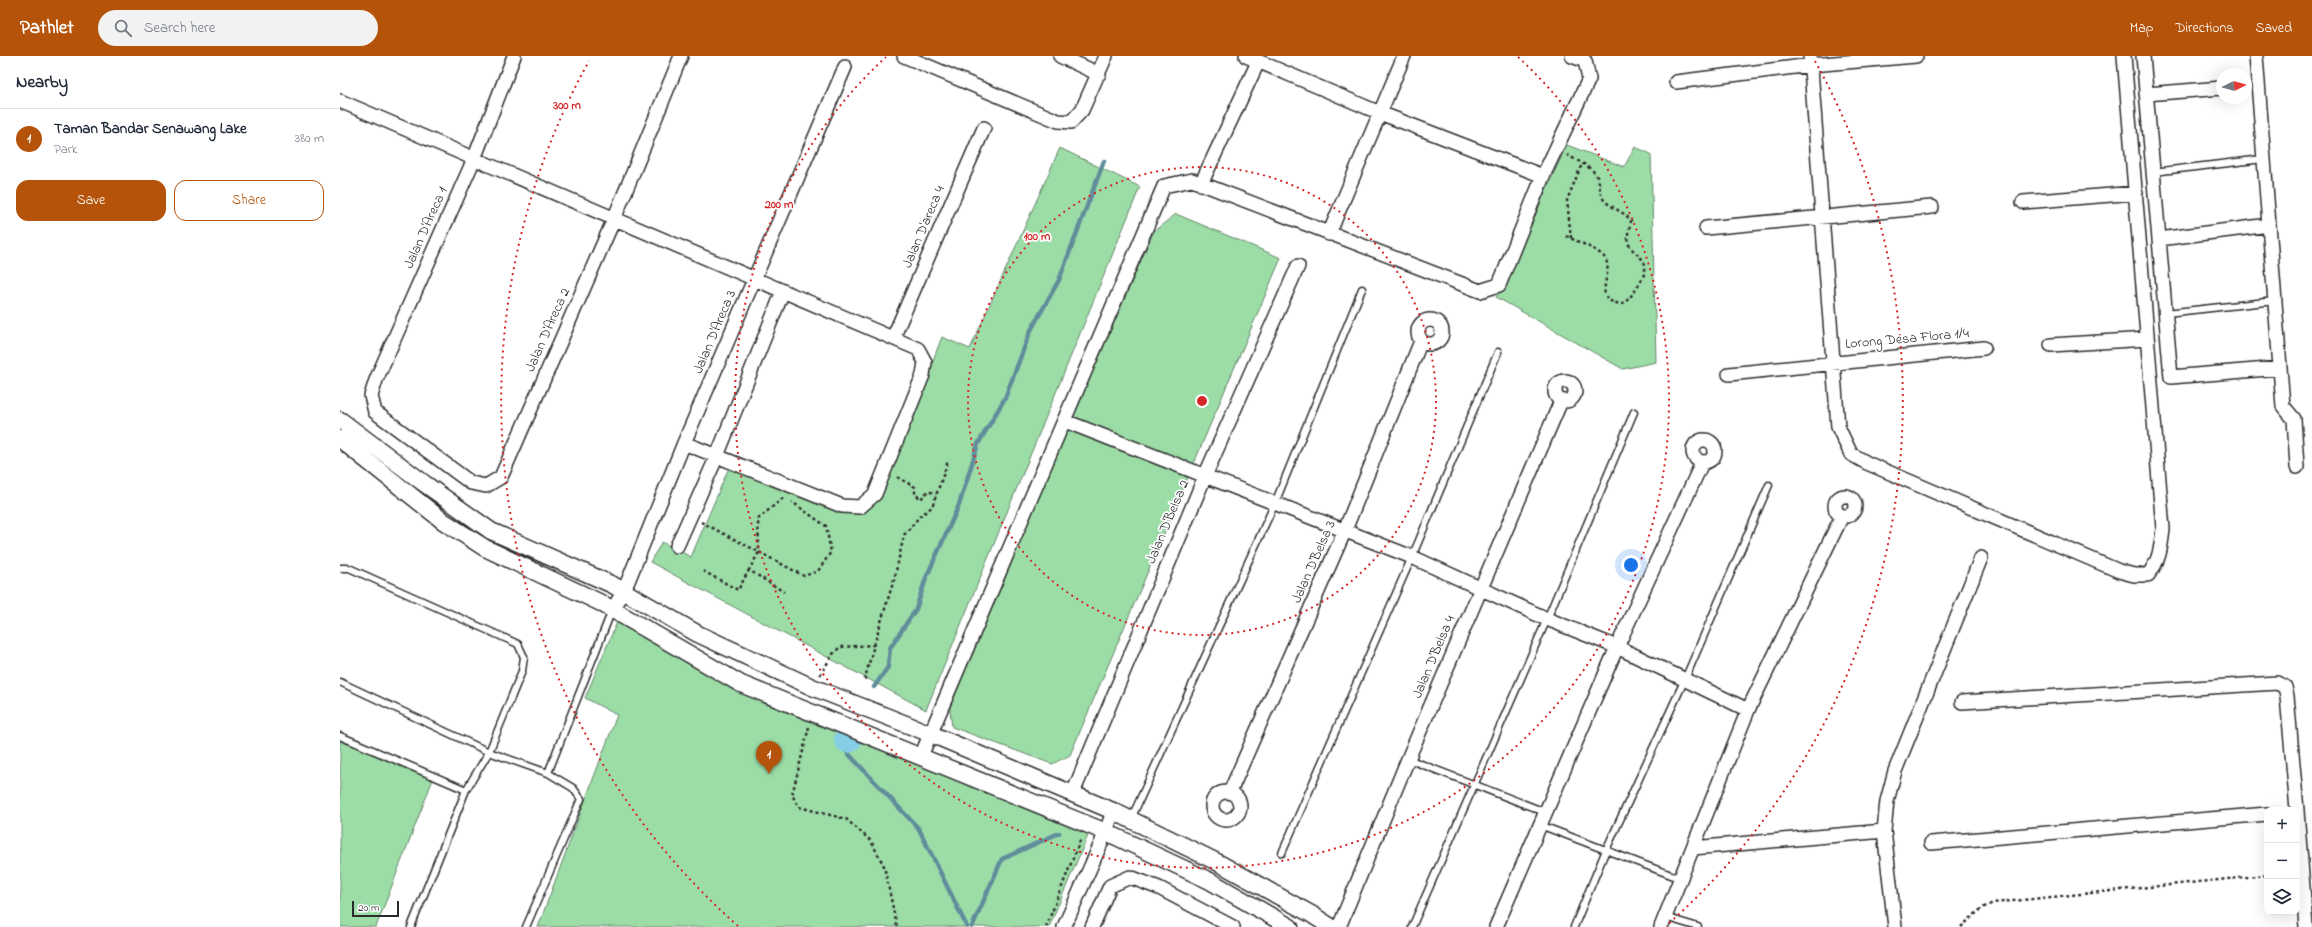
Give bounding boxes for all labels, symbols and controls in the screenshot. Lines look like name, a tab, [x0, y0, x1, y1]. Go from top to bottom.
search box	[98, 10, 378, 46]
text: Pathlet	[20, 15, 74, 42]
icon: search	[112, 17, 134, 39]
text: Search here	[144, 17, 215, 39]
text: Map	[2130, 18, 2153, 39]
text: Directions	[2175, 18, 2233, 39]
text: Saved	[2255, 18, 2292, 39]
north arrow	[2216, 68, 2252, 104]
text: Nearby	[16, 70, 68, 95]
text: 300 m	[552, 97, 582, 115]
text: Taman Bandar Senawang Lake	[54, 118, 247, 140]
text: 1	[27, 129, 31, 148]
text: 380 m	[295, 129, 324, 148]
text: Park	[54, 140, 78, 159]
button: Save	[16, 180, 166, 221]
button: Share	[174, 180, 324, 221]
street label: Jalan D'areca 4	[897, 182, 951, 271]
street label: Jalan D'Areca 1	[399, 183, 454, 272]
text: 200 m	[764, 196, 794, 214]
text: 100 m	[1024, 228, 1051, 246]
street label: Jalan D'Areca 2	[520, 285, 576, 375]
street label: Jalan D'Areca 3	[688, 287, 742, 377]
street label: Lorong Desa Flora 1/4	[1844, 323, 1970, 356]
centre of rings	[1195, 394, 1209, 408]
street label: Jalan D'Belsa 2	[1141, 477, 1195, 567]
street label: Jalan D'Belsa 3	[1286, 517, 1342, 607]
your location	[1621, 555, 1641, 575]
street label: Jalan D'Belsa 4	[1407, 612, 1461, 702]
pin: 1	[756, 741, 782, 774]
map controls	[2264, 807, 2300, 915]
button: +	[2264, 807, 2300, 843]
button: −	[2264, 843, 2300, 879]
button: layers	[2264, 879, 2300, 915]
scale bar	[352, 899, 399, 918]
text: 20 m	[358, 900, 380, 916]

